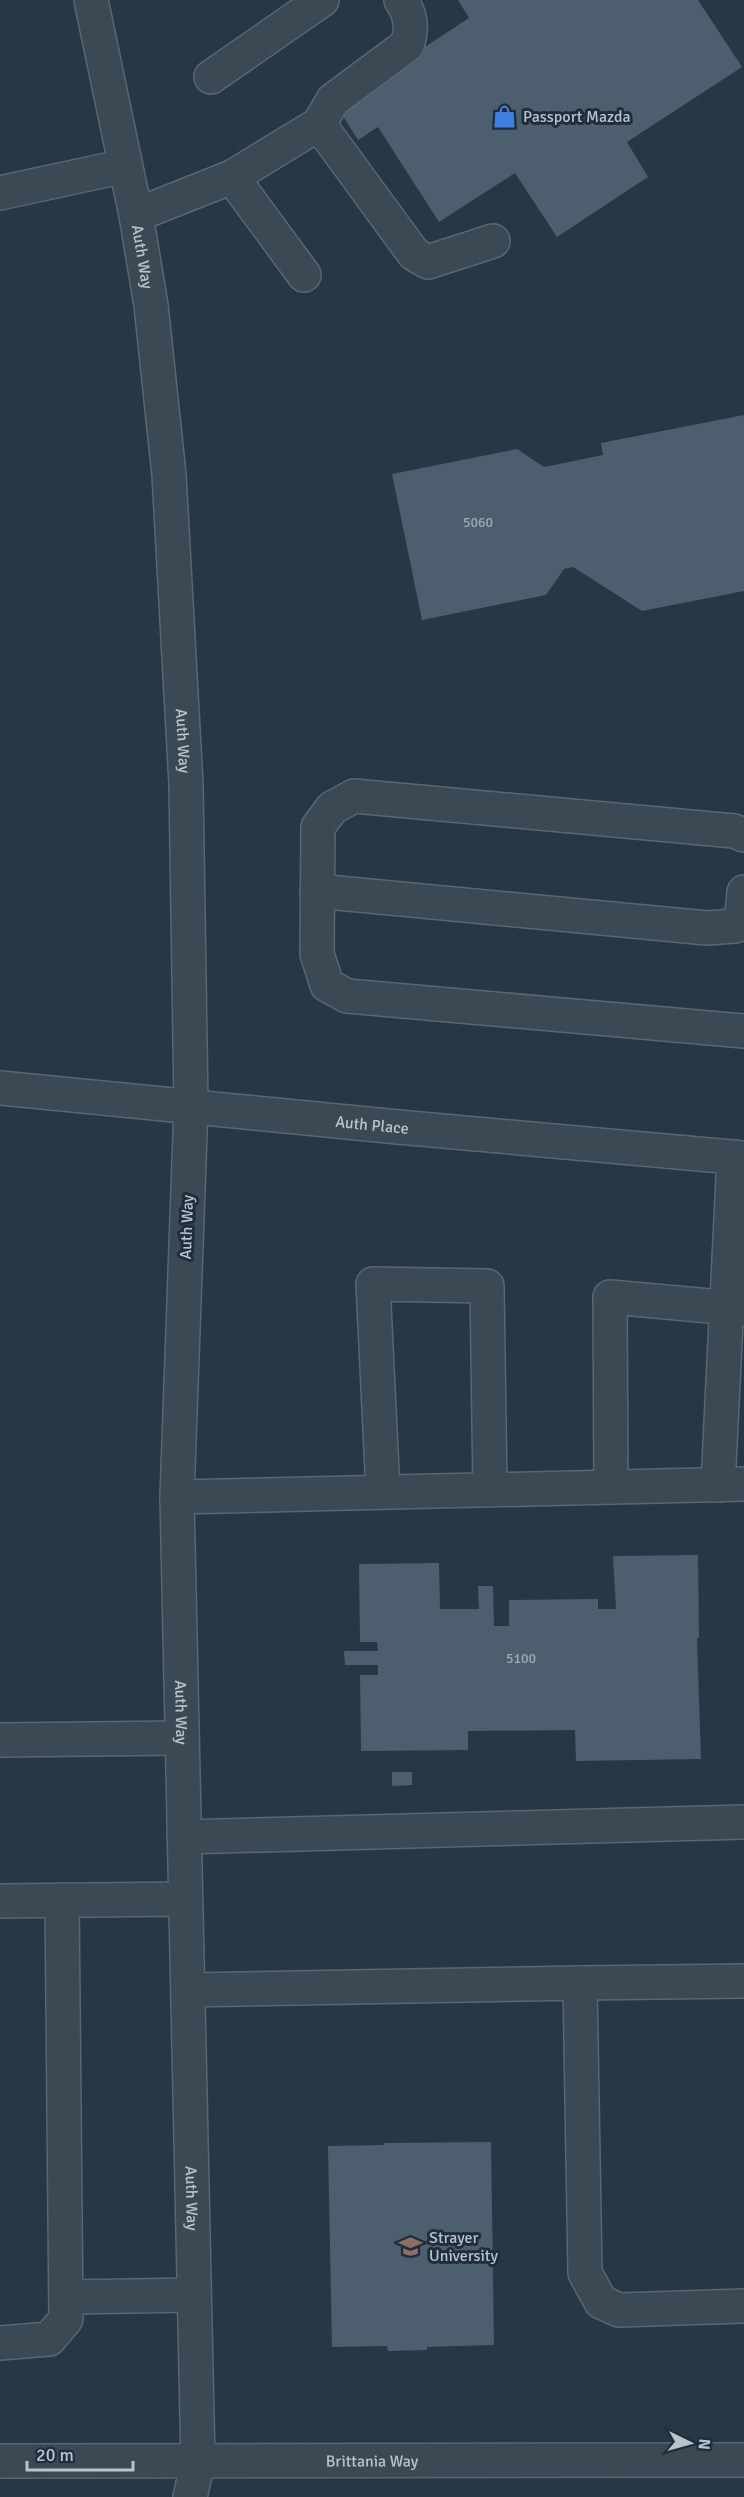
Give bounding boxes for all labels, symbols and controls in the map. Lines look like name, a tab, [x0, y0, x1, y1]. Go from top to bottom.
shop icon: Passport Mazda	[492, 103, 518, 129]
place label: Passport Mazda	[523, 107, 631, 127]
street label: Auth Way	[127, 223, 157, 291]
house number: 5060	[463, 514, 493, 531]
street label: Auth Way	[171, 708, 194, 774]
street label: Auth Place	[335, 1112, 410, 1139]
street label: Auth Way	[176, 1194, 198, 1260]
house number: 5100	[506, 1650, 536, 1667]
street label: Auth Way	[170, 1680, 191, 1745]
street label: Auth Way	[181, 2166, 202, 2231]
place label: Strayer University	[429, 2228, 499, 2266]
school or university icon: Strayer University	[398, 2233, 424, 2259]
north arrow	[660, 2413, 720, 2473]
scale bar	[27, 2434, 134, 2472]
text: N	[693, 2438, 714, 2451]
text: 20 m	[36, 2444, 74, 2466]
street label: Brittania Way	[326, 2451, 419, 2472]

